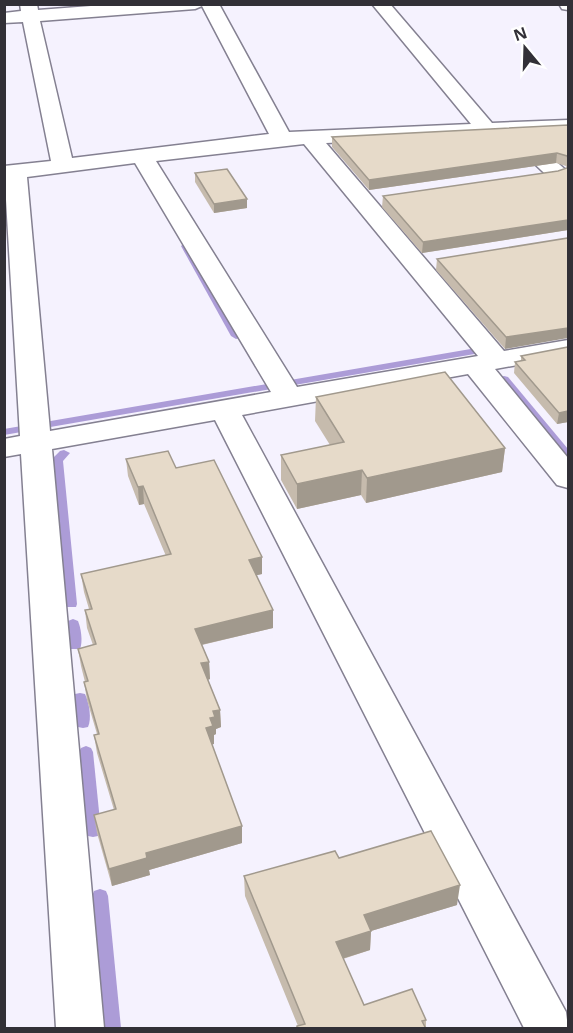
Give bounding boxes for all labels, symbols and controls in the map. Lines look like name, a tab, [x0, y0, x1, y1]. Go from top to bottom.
north arrow	[495, 18, 555, 78]
text: N	[510, 21, 530, 46]

